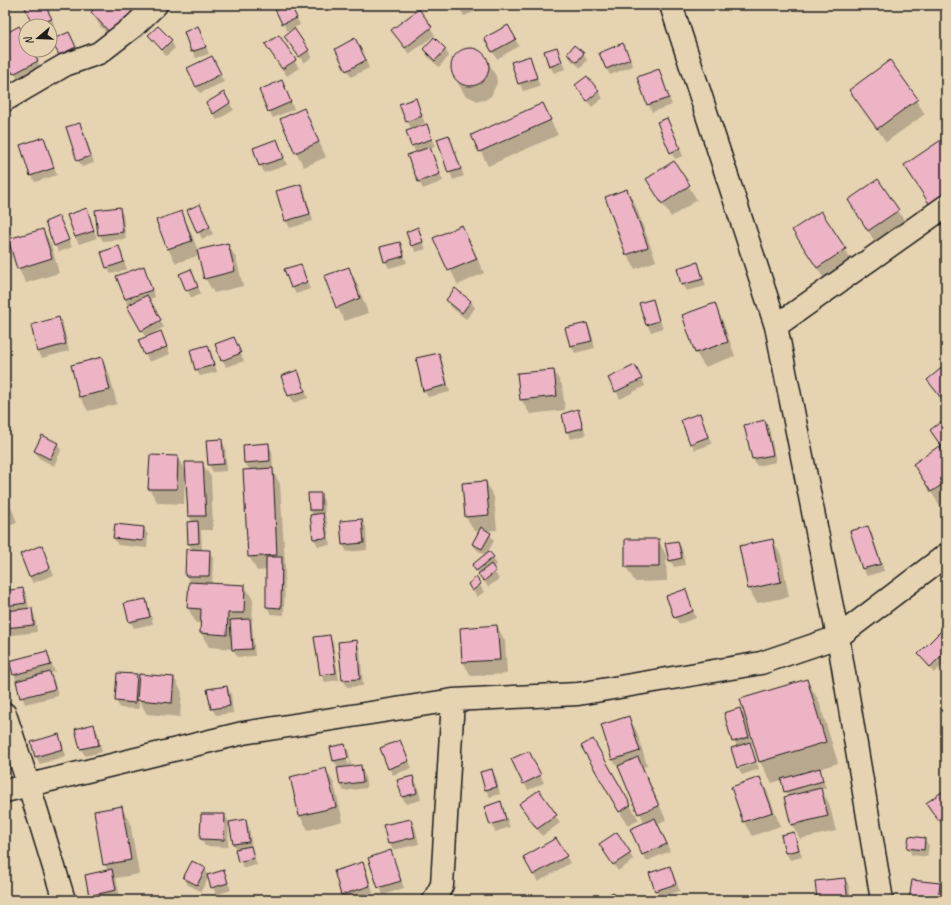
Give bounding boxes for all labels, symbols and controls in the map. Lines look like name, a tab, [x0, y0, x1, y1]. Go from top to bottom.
north arrow	[18, 18, 58, 58]
text: N	[20, 34, 36, 47]

